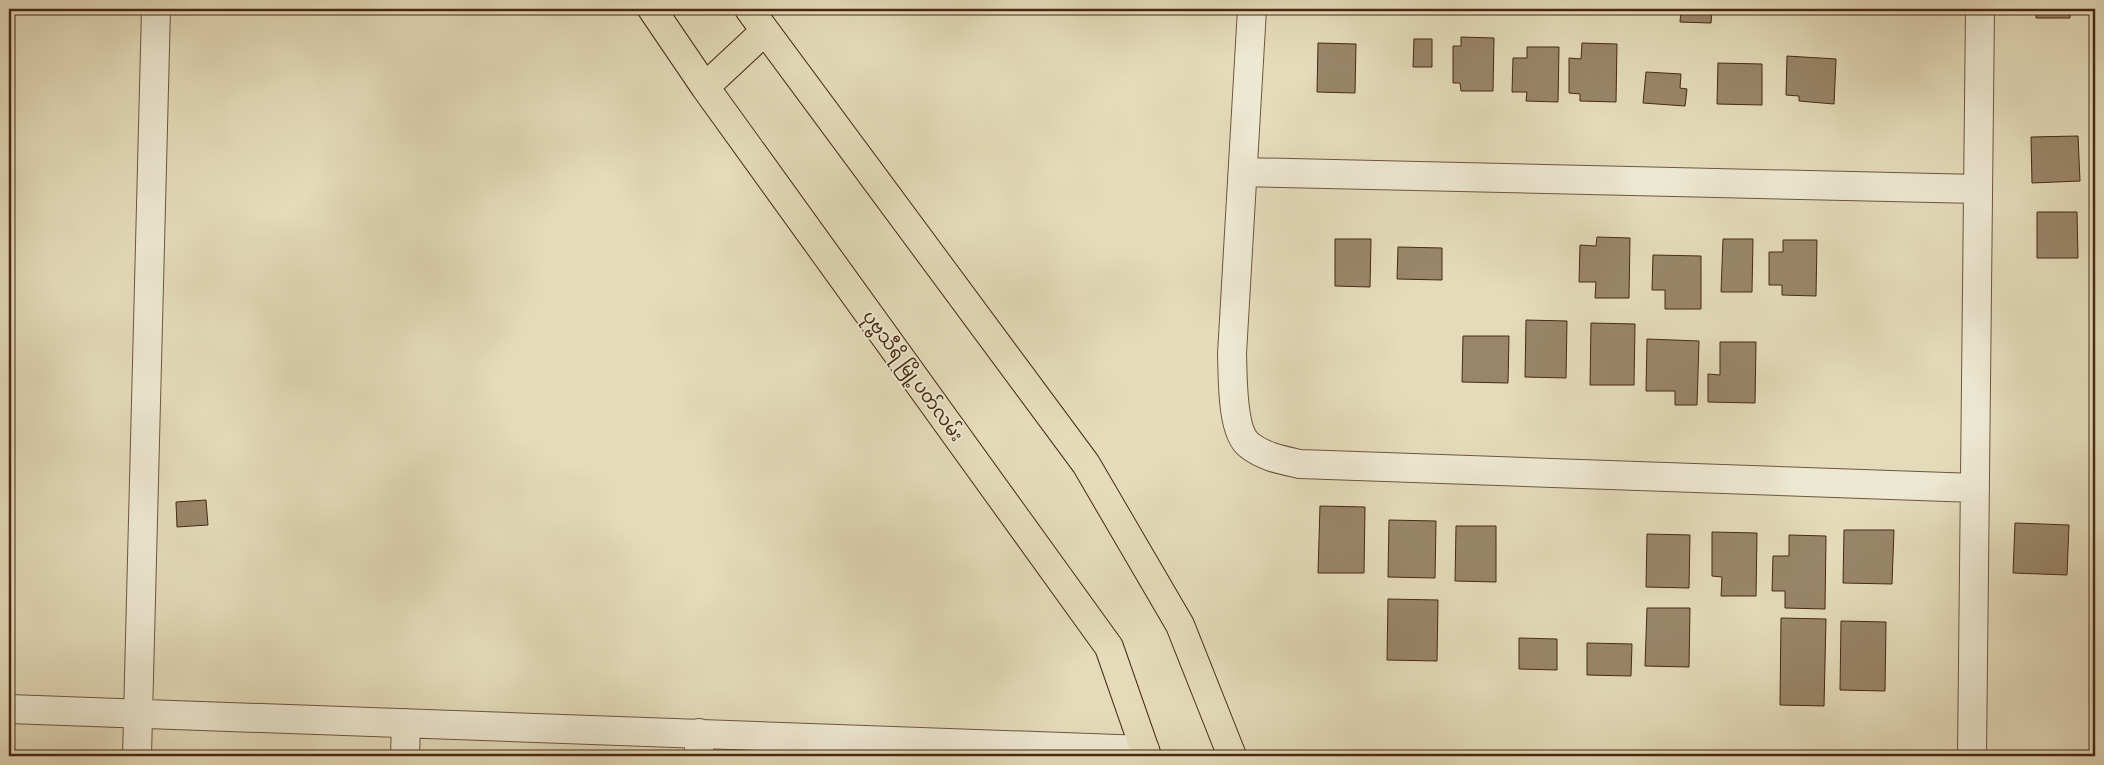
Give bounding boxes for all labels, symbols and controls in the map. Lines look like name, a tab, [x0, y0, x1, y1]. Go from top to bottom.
street label: ပုဗ္ဗသီရိ မြို့ပတ်လမ်း	[854, 304, 970, 448]

